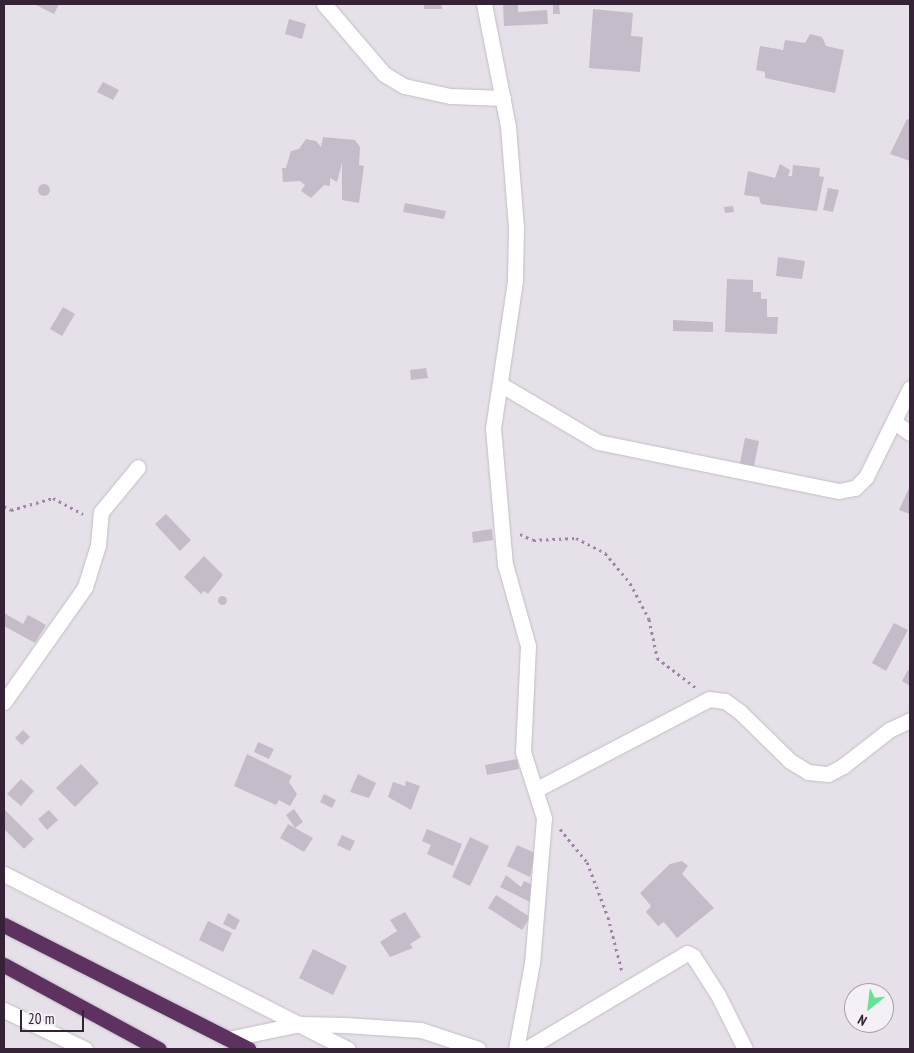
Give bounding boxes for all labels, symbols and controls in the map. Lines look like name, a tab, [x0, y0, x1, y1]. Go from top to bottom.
north arrow	[844, 983, 894, 1033]
scale bar	[22, 1000, 86, 1032]
text: 20 m	[28, 1009, 54, 1028]
text: N	[855, 1011, 870, 1030]

